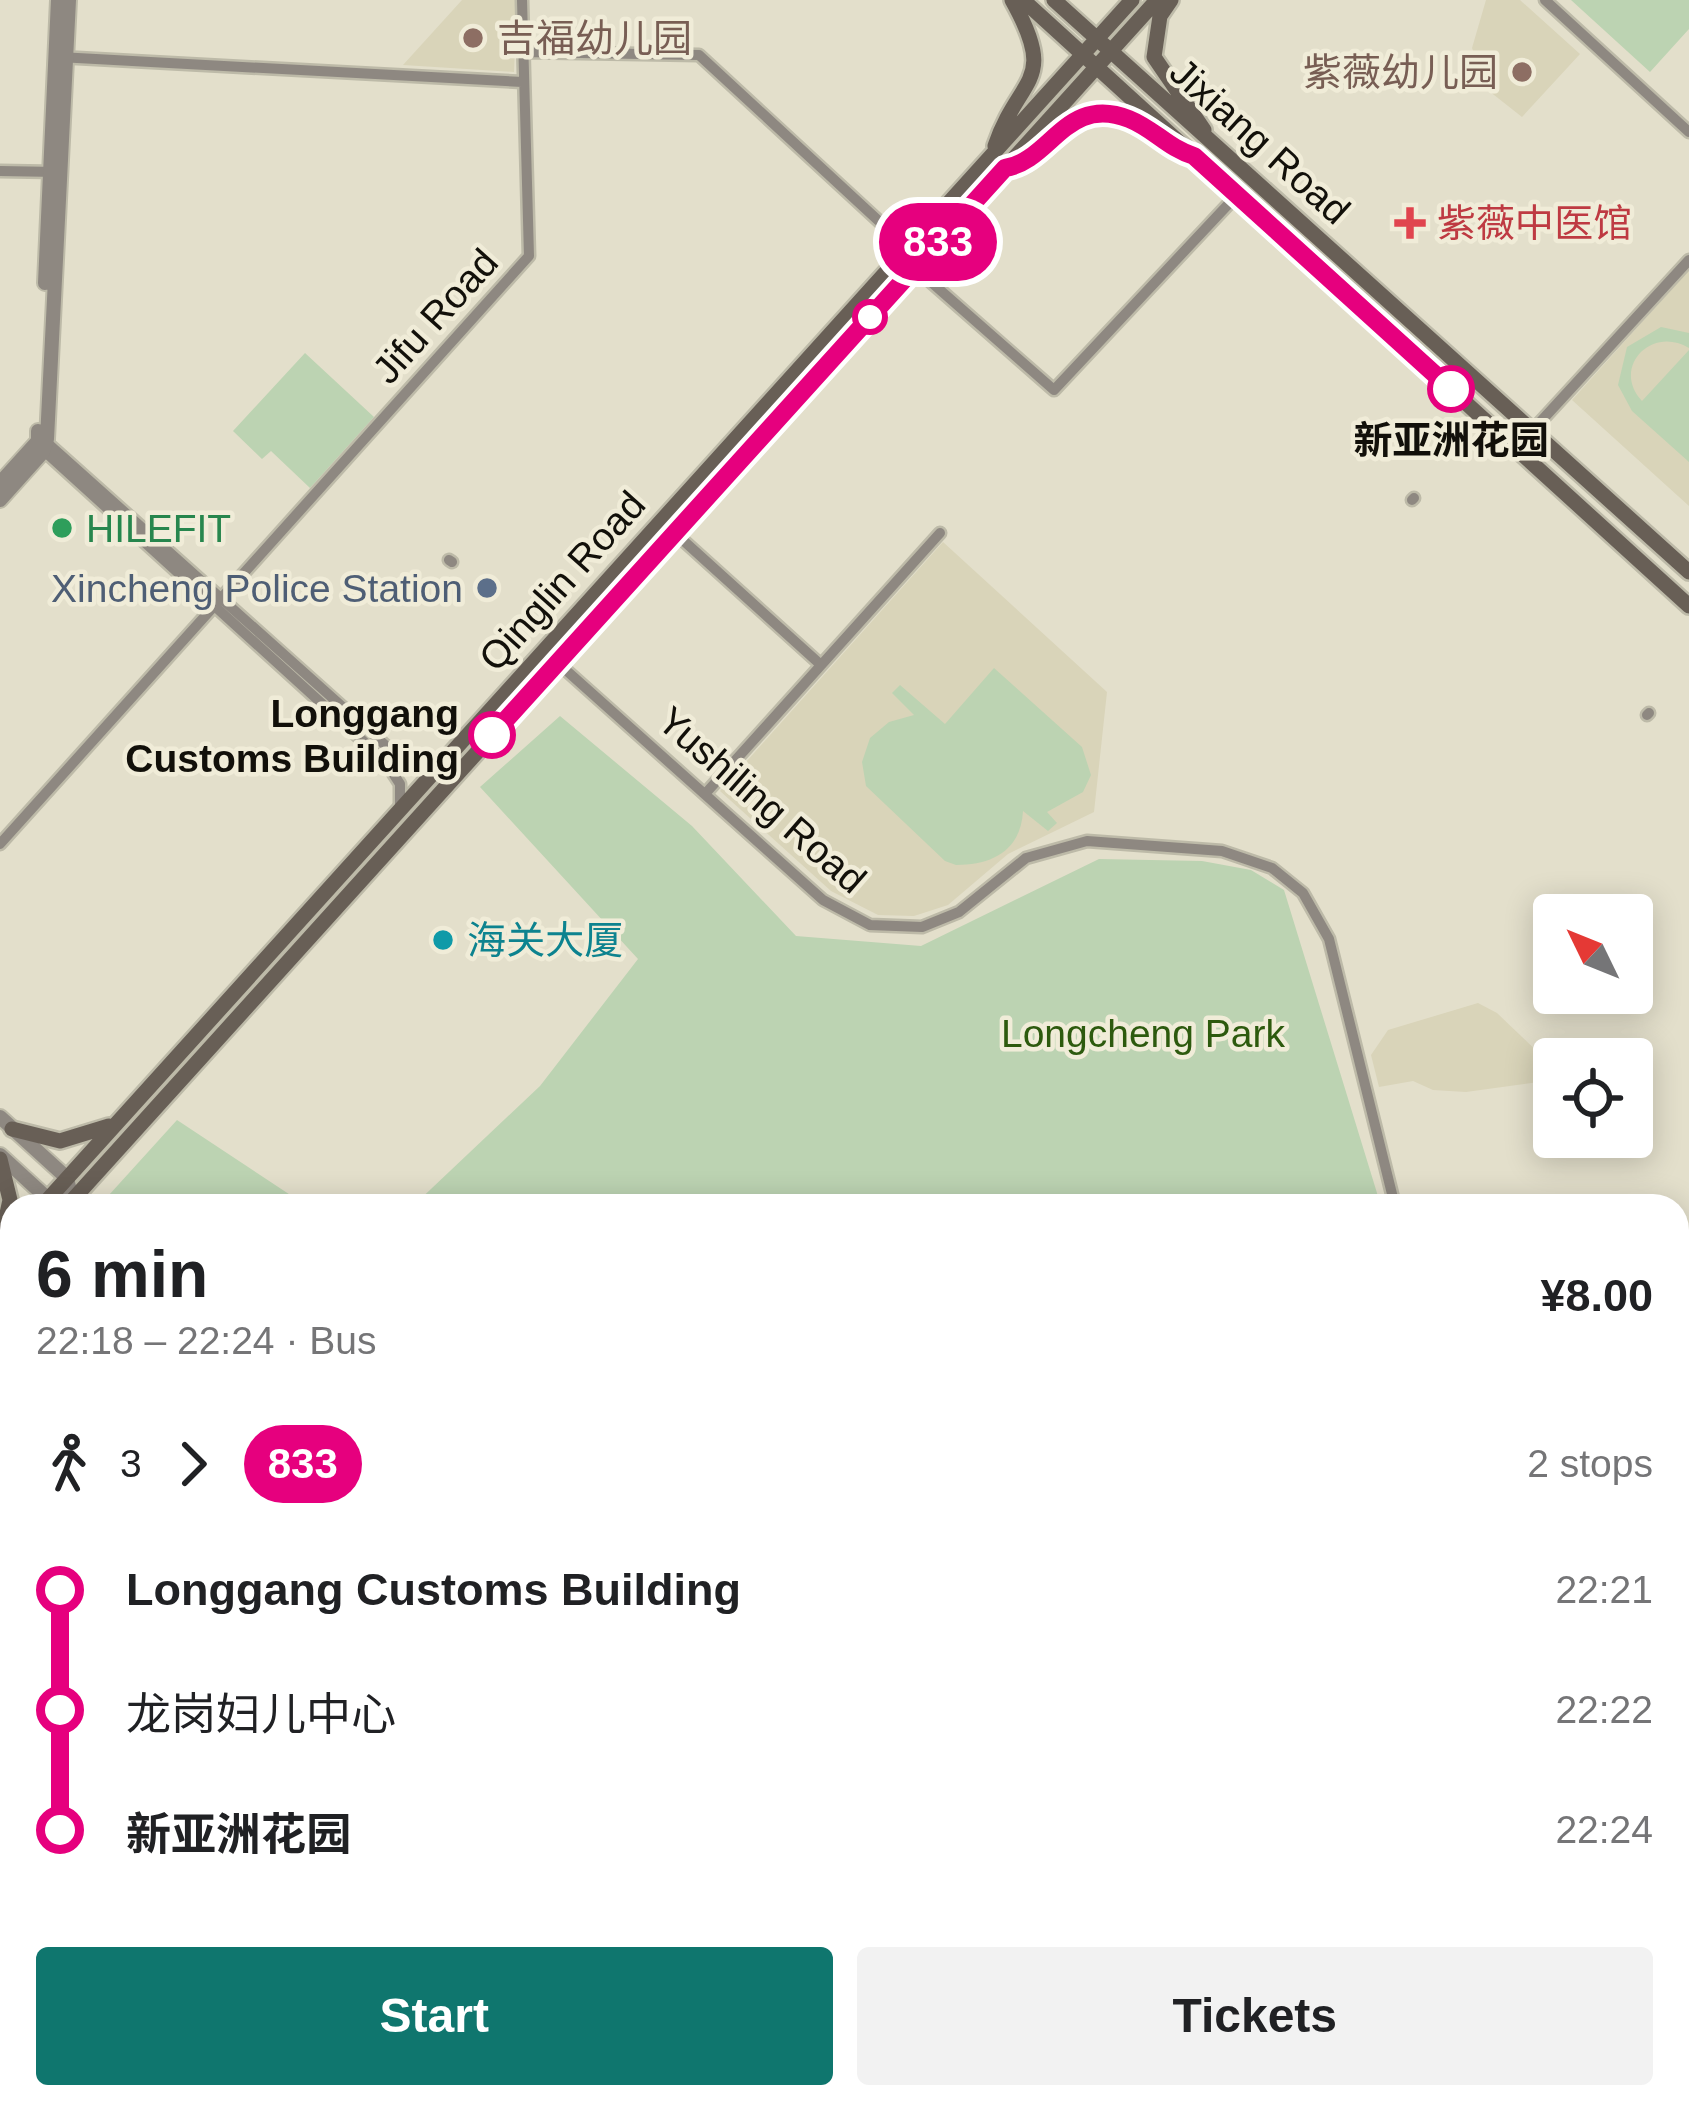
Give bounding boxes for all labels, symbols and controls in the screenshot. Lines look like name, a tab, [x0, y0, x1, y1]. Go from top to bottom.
place label: 吉福幼儿园	[497, 17, 692, 60]
marker: 吉福幼儿园	[460, 25, 486, 51]
street label: Jixiang Road	[1162, 50, 1358, 232]
place label: 紫薇幼儿园	[1303, 51, 1498, 94]
marker: 紫薇幼儿园	[1509, 59, 1535, 85]
place label: 紫薇中医馆	[1437, 202, 1632, 245]
line badge: 833	[869, 203, 1007, 281]
marker: 紫薇中医馆	[1394, 207, 1426, 239]
text: 833	[903, 218, 973, 265]
street label: Jifu Road	[364, 240, 506, 392]
unlabelled marker	[854, 301, 886, 333]
marker: 新亚洲花园	[1429, 367, 1473, 411]
place label: 新亚洲花园	[1353, 419, 1549, 462]
street label: Qinglin Road	[471, 483, 653, 679]
place label: HILEFIT	[86, 507, 231, 550]
marker: HILEFIT	[49, 515, 75, 541]
place label: Xincheng Police Station	[51, 567, 463, 610]
marker: Xincheng Police Station	[474, 575, 500, 601]
place label: Longgang Customs Building	[125, 692, 459, 780]
street label: Yushiling Road	[650, 698, 874, 902]
marker: Longgang Customs Building	[470, 713, 514, 757]
north arrow	[1533, 894, 1653, 1014]
map controls	[1533, 894, 1653, 1158]
place label: 海关大厦	[467, 919, 623, 962]
marker: 海关大厦	[430, 927, 456, 953]
park label: Longcheng Park	[1001, 1012, 1286, 1055]
button: locate	[1533, 1038, 1653, 1158]
text: 6 min	[36, 1237, 208, 1311]
text: ¥8.00	[1540, 1270, 1653, 1321]
text: 22:18 – 22:24 · Bus	[36, 1319, 376, 1362]
icon: walk	[36, 1431, 102, 1497]
icon: forward	[160, 1431, 226, 1497]
text: 833	[268, 1440, 338, 1487]
text: 3	[120, 1442, 142, 1485]
text: 2 stops	[1527, 1442, 1653, 1485]
text: Longgang Customs Building	[126, 1564, 741, 1615]
text: 22:21	[1555, 1568, 1653, 1611]
text: 22:22	[1555, 1688, 1653, 1731]
text: 龙岗妇儿中心	[126, 1689, 396, 1740]
text: 22:24	[1555, 1808, 1653, 1851]
text: 新亚洲花园	[126, 1809, 351, 1860]
button: Start	[36, 1947, 833, 2085]
button: Tickets	[857, 1947, 1653, 2085]

